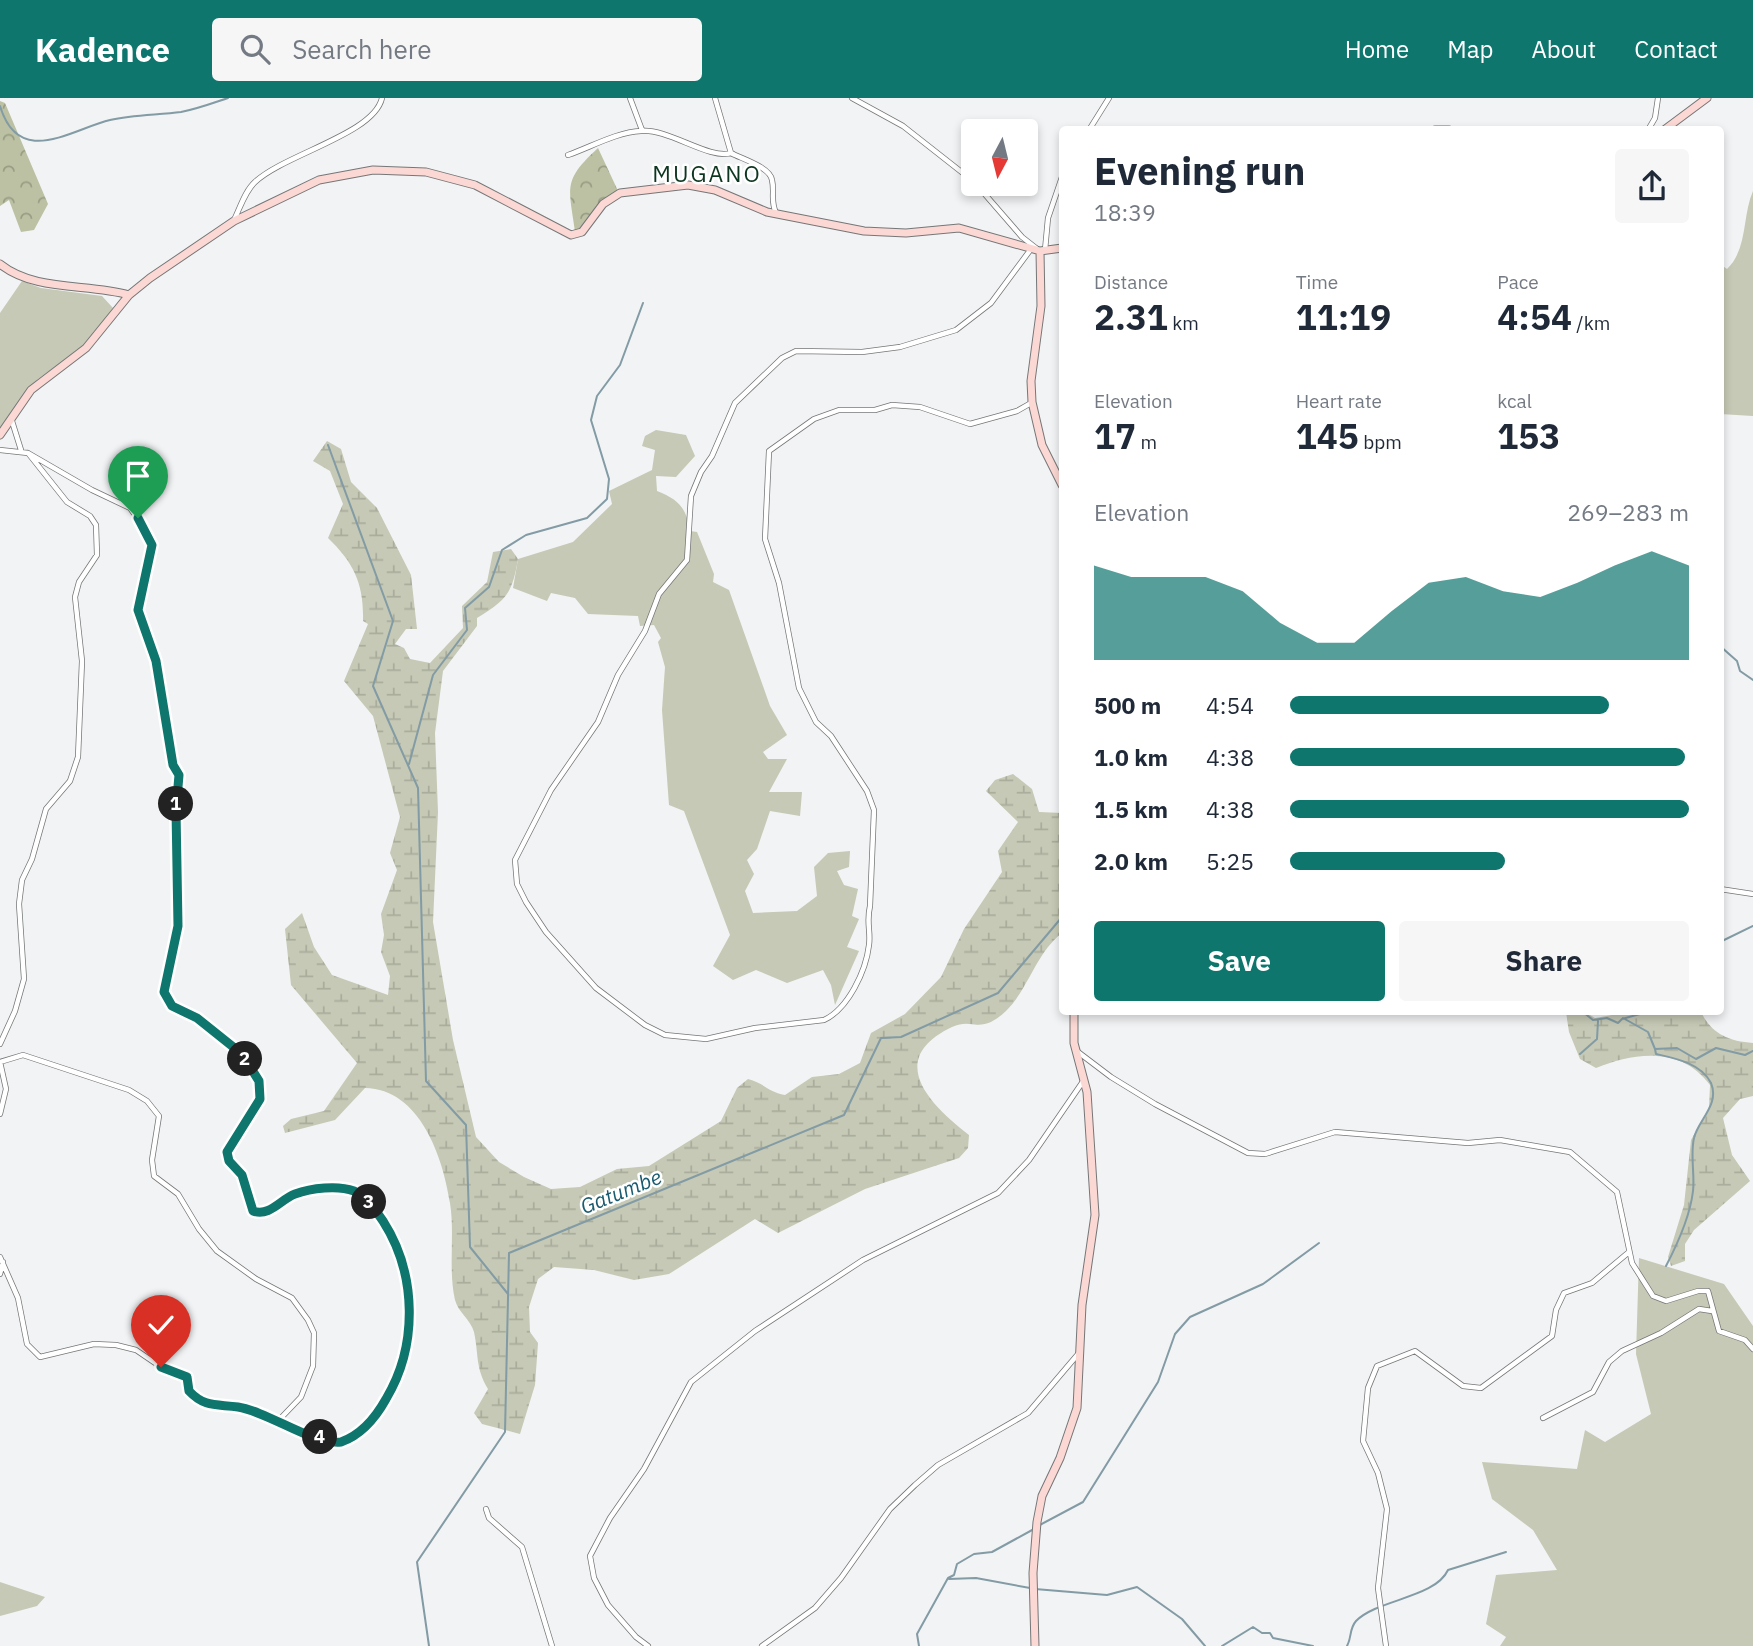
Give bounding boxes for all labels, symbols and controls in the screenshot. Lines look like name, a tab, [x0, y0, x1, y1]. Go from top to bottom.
search box	[212, 18, 702, 81]
text: Kadence	[35, 28, 170, 71]
icon: search	[236, 30, 274, 68]
text: Search here	[292, 32, 432, 66]
text: Home	[1345, 33, 1409, 65]
text: Map	[1447, 33, 1493, 65]
text: About	[1531, 33, 1596, 65]
text: Contact	[1634, 33, 1718, 65]
north arrow	[961, 119, 1038, 196]
map controls	[961, 119, 1038, 196]
text: Evening run	[1094, 146, 1305, 195]
button: share	[1615, 149, 1689, 223]
district label: MUGANO	[652, 158, 762, 188]
text: 18:39	[1094, 197, 1156, 227]
text: Distance	[1094, 270, 1168, 294]
text: Time	[1296, 270, 1338, 294]
text: Pace	[1497, 270, 1539, 294]
text: 2.31	[1094, 294, 1168, 340]
text: 11:19	[1296, 294, 1391, 340]
text: 4:54	[1497, 294, 1572, 340]
text: km	[1168, 311, 1199, 335]
text: /km	[1572, 311, 1610, 335]
text: Elevation	[1094, 389, 1173, 413]
text: Heart rate	[1296, 389, 1382, 413]
text: kcal	[1497, 389, 1532, 413]
text: 17	[1094, 413, 1136, 459]
text: 145	[1296, 413, 1359, 459]
text: 153	[1497, 413, 1560, 459]
text: m	[1136, 430, 1157, 454]
text: bpm	[1359, 430, 1402, 454]
pin	[108, 446, 168, 518]
icon: arrive	[119, 457, 157, 495]
text: Elevation	[1094, 497, 1189, 527]
text: 269–283 m	[1567, 497, 1689, 527]
text: 500 m	[1094, 690, 1161, 720]
text: 4:54	[1206, 690, 1254, 720]
text: 1.0 km	[1094, 742, 1168, 772]
text: 4:38	[1206, 742, 1254, 772]
pin: 1	[158, 786, 194, 822]
text: 1	[170, 791, 181, 815]
text: 1.5 km	[1094, 794, 1168, 824]
text: 4:38	[1206, 794, 1254, 824]
text: 2.0 km	[1094, 846, 1168, 876]
text: 5:25	[1206, 846, 1254, 876]
button: Save	[1094, 921, 1385, 1001]
button: Share	[1399, 921, 1689, 1001]
pin: 2	[228, 1042, 262, 1076]
text: 2	[239, 1046, 250, 1070]
water label: Gatumbe	[576, 1162, 666, 1220]
pin: 3	[352, 1184, 386, 1220]
text: 3	[363, 1189, 374, 1213]
pin	[131, 1295, 191, 1367]
icon: check	[142, 1306, 180, 1344]
pin: 4	[302, 1420, 338, 1454]
text: 4	[314, 1424, 325, 1448]

